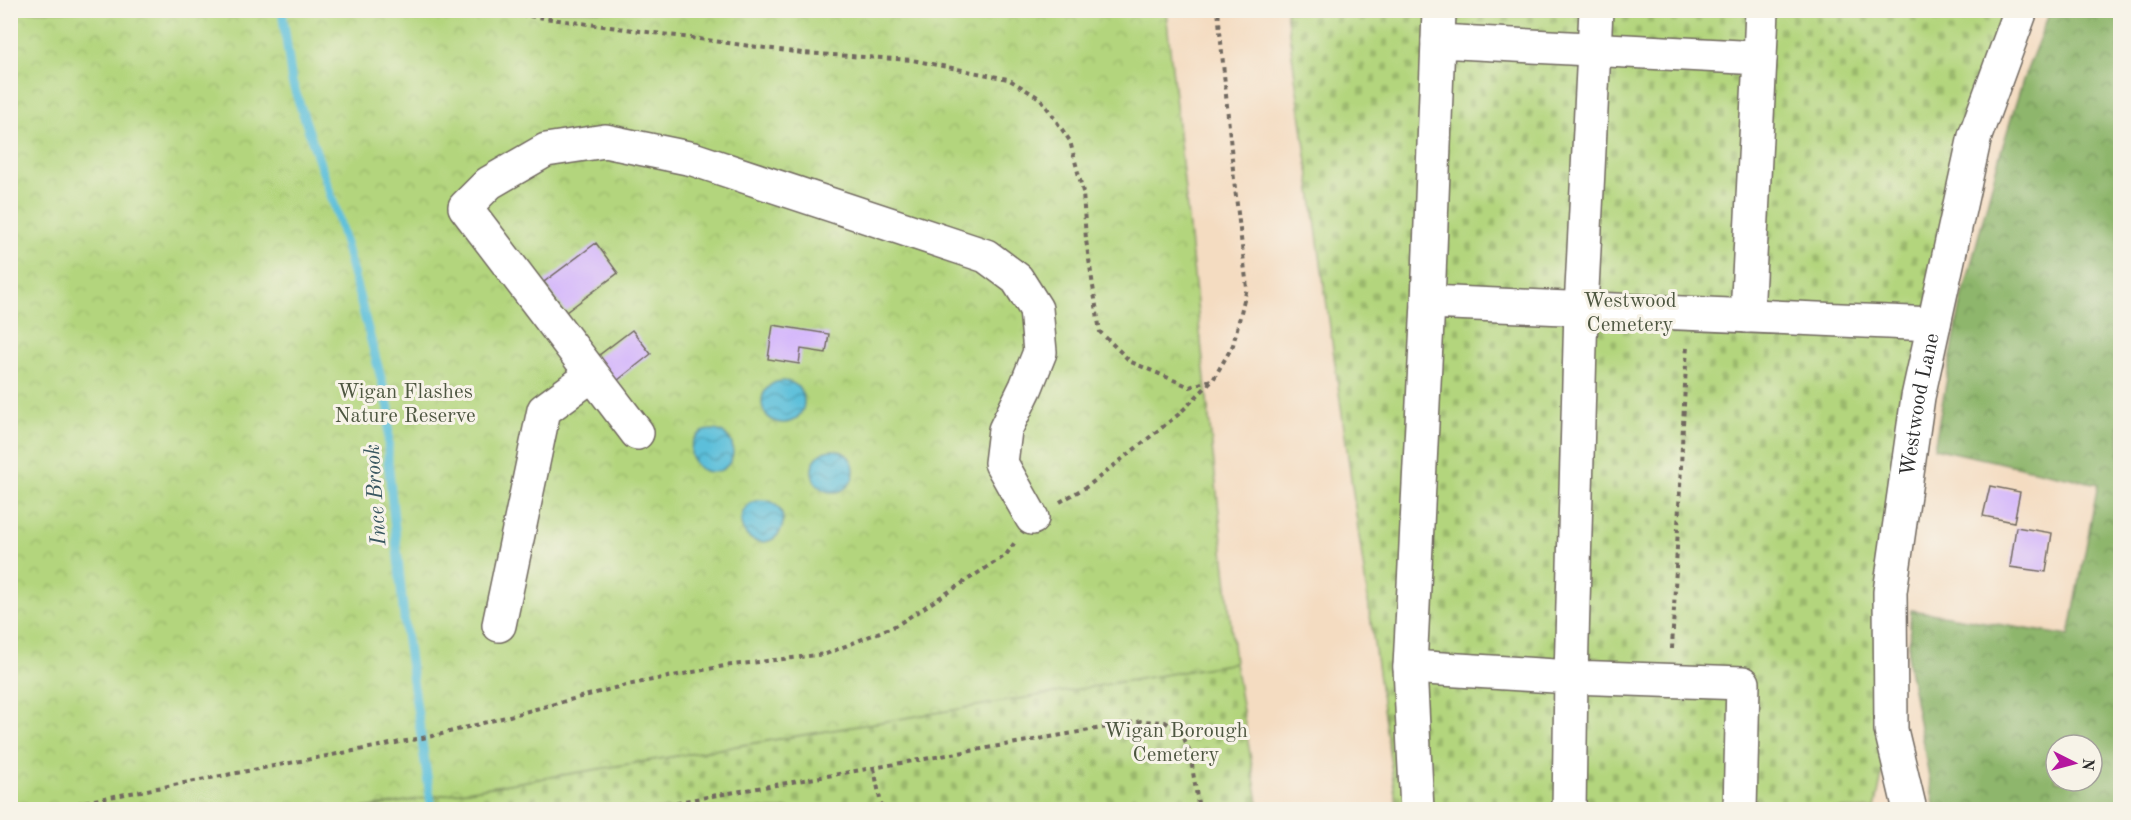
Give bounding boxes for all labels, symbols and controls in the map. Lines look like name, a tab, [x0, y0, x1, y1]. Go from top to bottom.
park label: Westwood Cemetery	[1583, 291, 1677, 336]
street label: Westwood Lane	[1898, 331, 1944, 478]
park label: Wigan Flashes Nature Reserve	[334, 382, 476, 427]
water label: Ince Brook	[361, 443, 391, 547]
park label: Wigan Borough Cemetery	[1104, 721, 1248, 766]
north arrow	[2044, 733, 2104, 793]
text: N	[2078, 757, 2096, 772]

